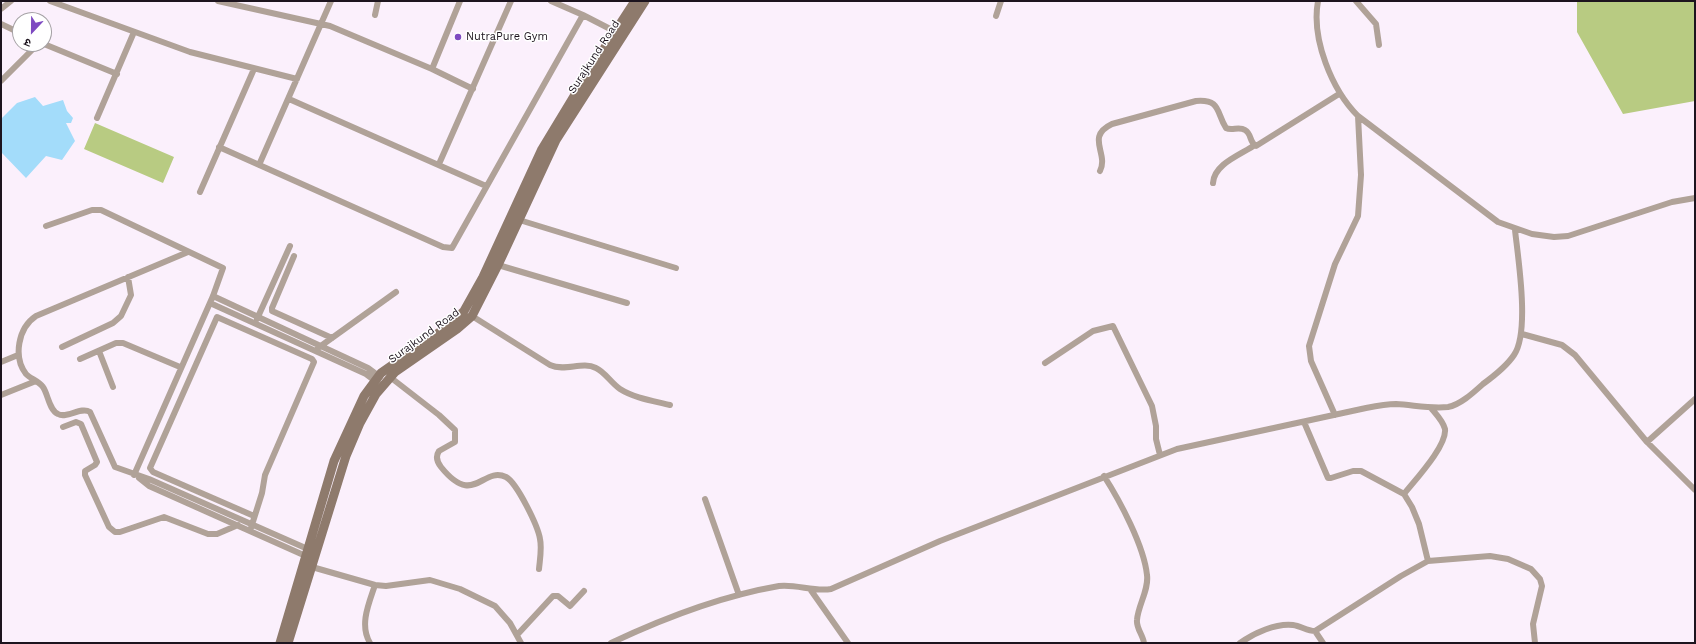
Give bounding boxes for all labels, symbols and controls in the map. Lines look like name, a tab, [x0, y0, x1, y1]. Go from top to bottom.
north arrow	[12, 12, 52, 52]
street label: Surajkund Road	[565, 18, 623, 96]
place label: NutraPure Gym	[466, 30, 548, 44]
marker: NutraPure Gym	[453, 32, 463, 42]
text: उ	[22, 35, 33, 50]
street label: Surajkund Road	[386, 306, 462, 366]

